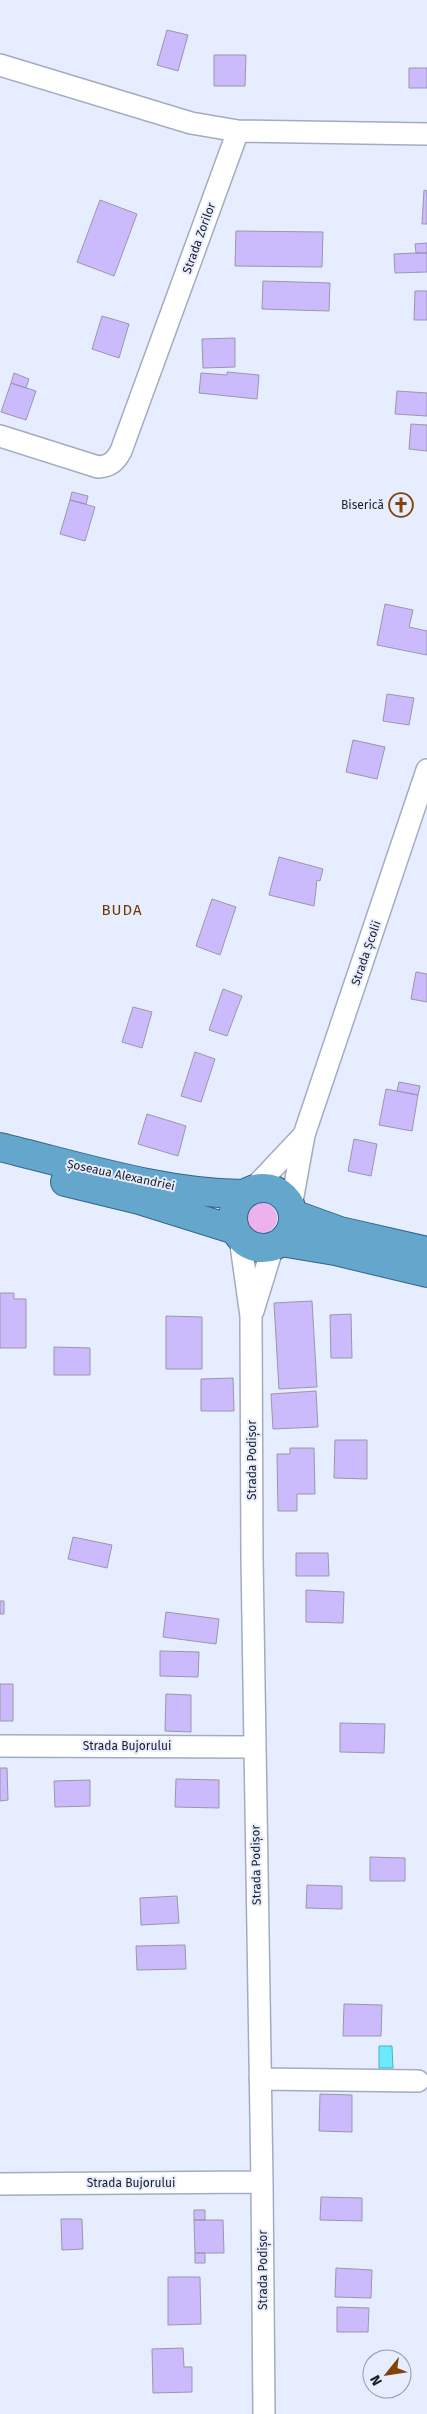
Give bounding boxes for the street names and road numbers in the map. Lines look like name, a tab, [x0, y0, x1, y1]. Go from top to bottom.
street label: Strada Zorilor	[180, 200, 218, 275]
street label: Strada Școlii	[348, 919, 385, 988]
street label: Șoseaua Alexandriei	[66, 1157, 176, 1194]
street label: Strada Podișor	[245, 1420, 260, 1500]
street label: Strada Bujorului	[83, 1739, 171, 1753]
street label: Strada Podișor	[248, 1825, 265, 1905]
street label: Strada Bujorului	[87, 2176, 175, 2190]
street label: Strada Podișor	[256, 2230, 271, 2310]

